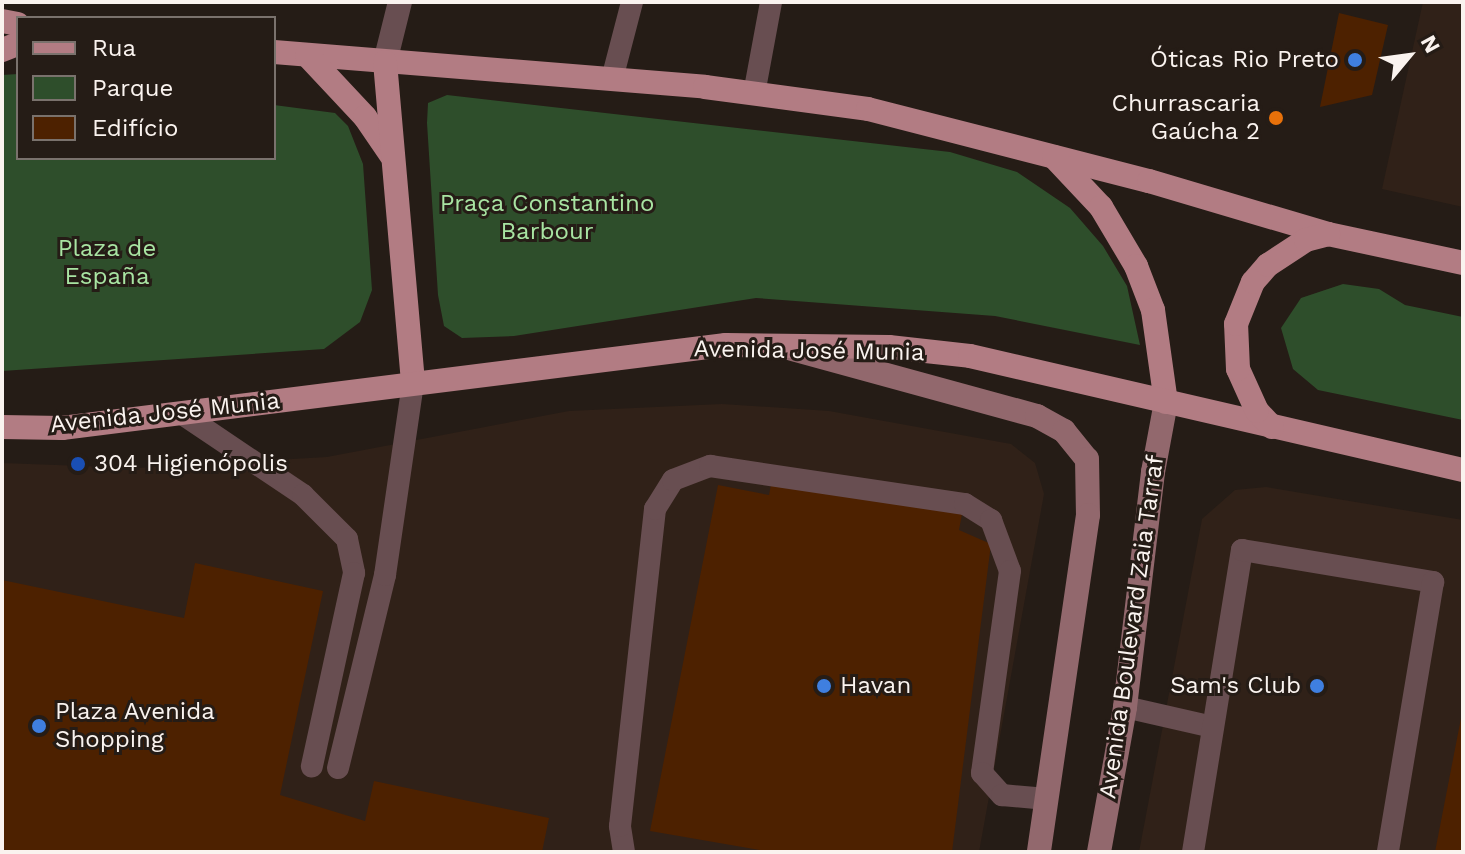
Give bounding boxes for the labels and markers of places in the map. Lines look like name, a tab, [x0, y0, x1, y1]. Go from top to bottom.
place label: Óticas Rio Preto	[1150, 46, 1339, 74]
marker: Óticas Rio Preto	[1346, 51, 1364, 69]
place label: Churrascaria Gaúcha 2	[1112, 90, 1260, 146]
marker: Churrascaria Gaúcha 2	[1267, 109, 1285, 127]
place label: 304 Higienópolis	[94, 450, 288, 478]
marker: 304 Higienópolis	[69, 455, 87, 473]
place label: Havan	[840, 672, 911, 700]
place label: Sam's Club	[1170, 672, 1301, 700]
marker: Havan	[815, 677, 833, 695]
marker: Sam's Club	[1308, 677, 1326, 695]
place label: Plaza Avenida Shopping	[55, 698, 216, 754]
marker: Plaza Avenida Shopping	[30, 717, 48, 735]

